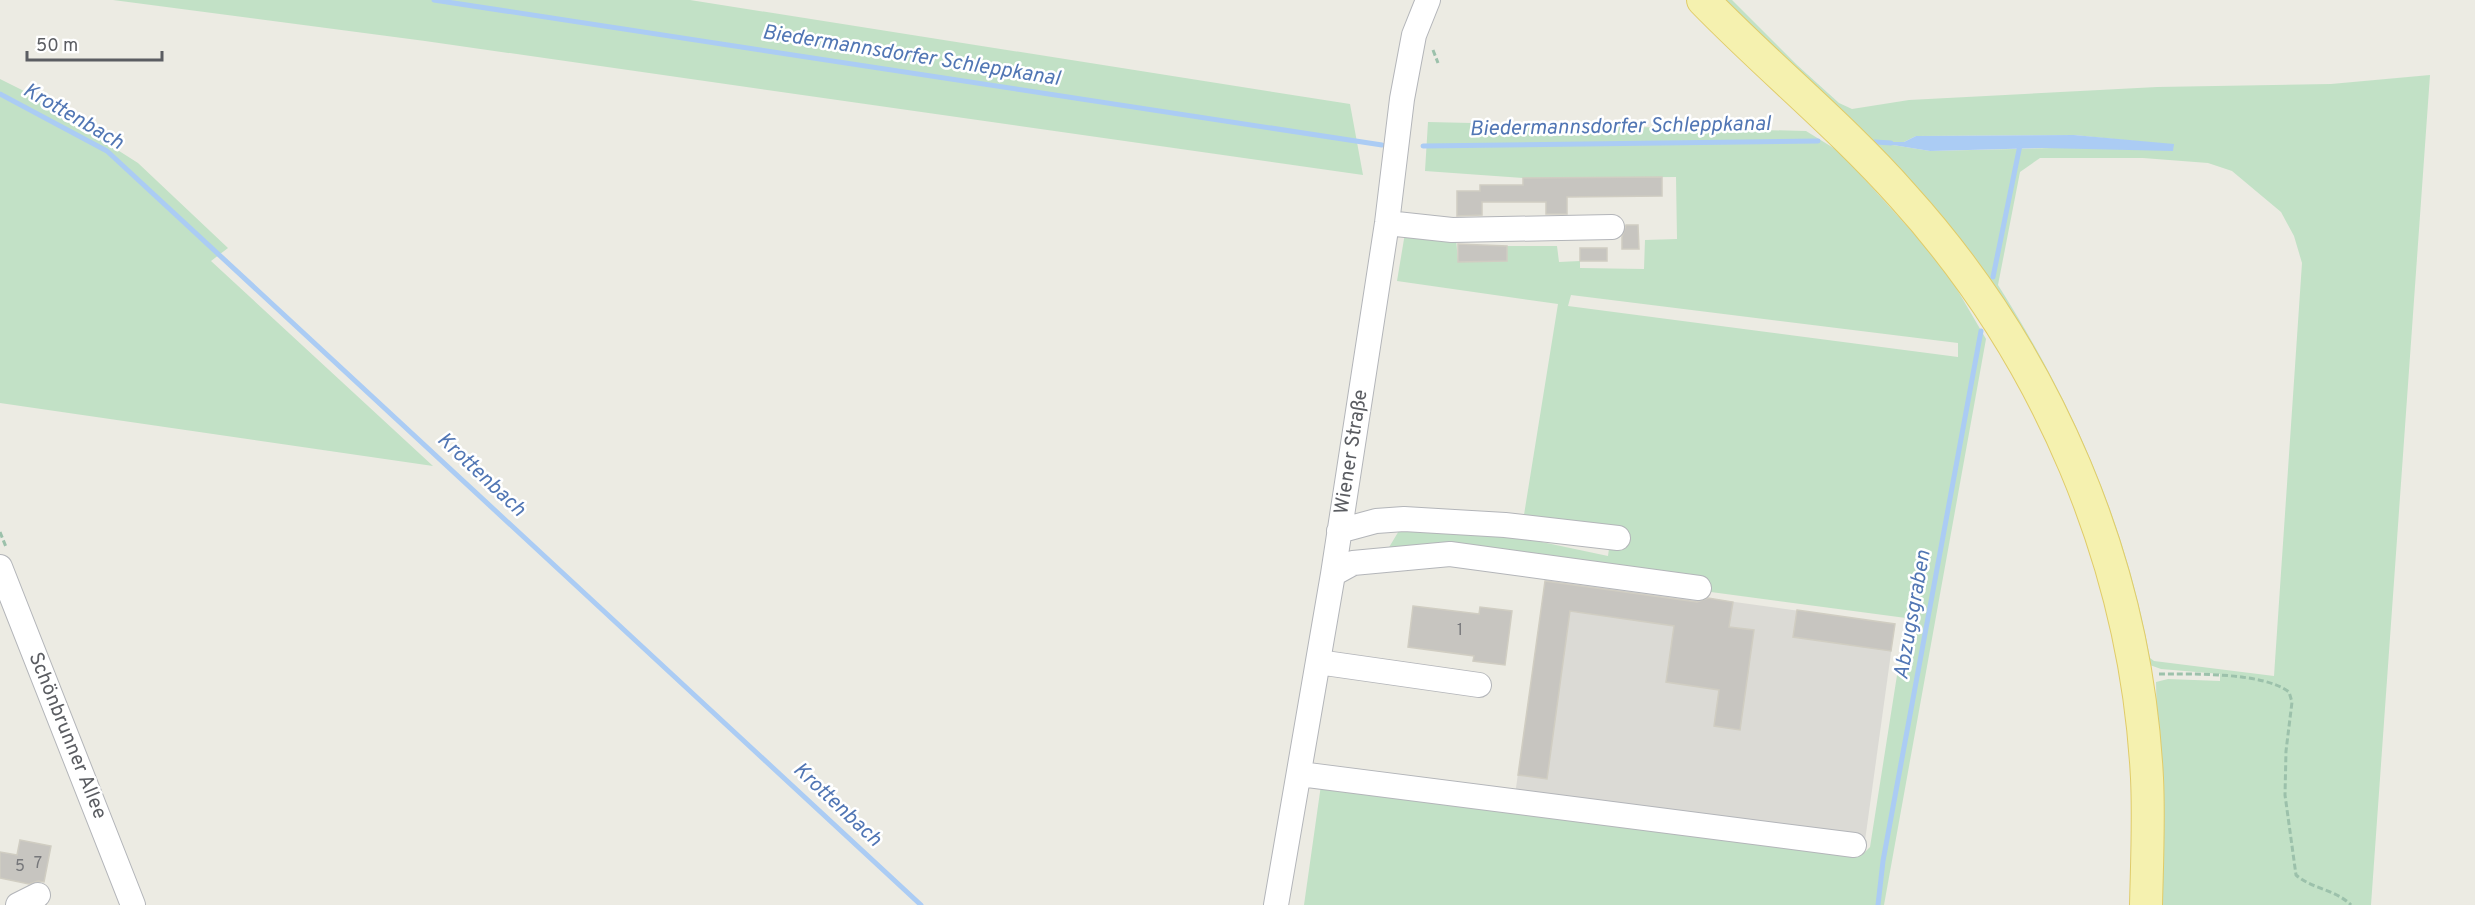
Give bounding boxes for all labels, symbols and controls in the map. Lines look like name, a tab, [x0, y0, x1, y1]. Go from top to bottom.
water label: Biedermannsdorfer Schleppkanal	[760, 19, 1063, 93]
scale bar	[27, 24, 162, 62]
text: 50 m	[36, 35, 78, 58]
water label: Krottenbach	[18, 77, 129, 157]
water label: Biedermannsdorfer Schleppkanal	[1469, 111, 1772, 143]
street label: Wiener Straße	[1329, 388, 1375, 516]
water label: Krottenbach	[431, 427, 532, 523]
water label: Abzugsgraben	[1888, 548, 1938, 682]
house number: 1	[1457, 621, 1463, 641]
street label: Schönbrunner Allee	[22, 649, 112, 823]
water label: Krottenbach	[787, 757, 888, 853]
house number: 7	[34, 854, 42, 874]
house number: 5	[15, 857, 25, 877]

